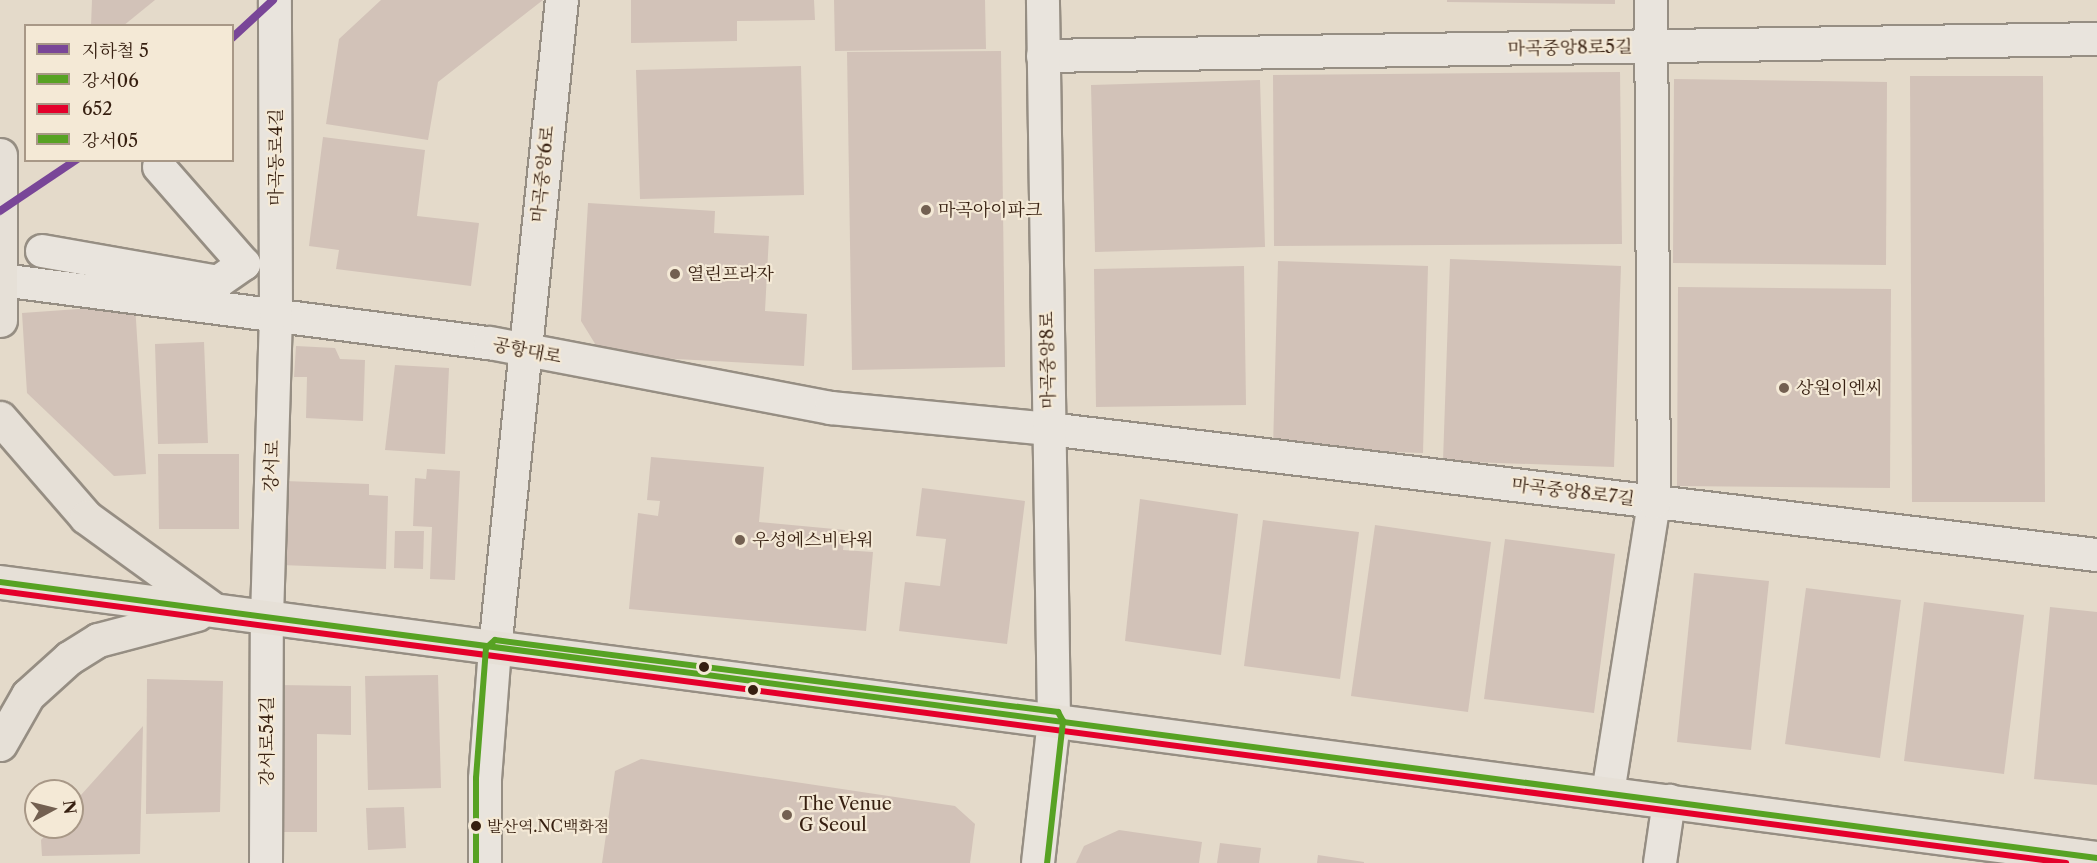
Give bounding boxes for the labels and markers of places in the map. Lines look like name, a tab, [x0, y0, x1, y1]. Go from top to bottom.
place label: 마곡아이파크	[938, 199, 1042, 221]
marker: 마곡아이파크	[919, 203, 933, 217]
place label: 열린프라자	[687, 263, 774, 285]
marker: 열린프라자	[668, 267, 682, 281]
place label: 상원이엔씨	[1796, 377, 1883, 399]
marker: 상원이엔씨	[1777, 381, 1791, 395]
place label: 우성에스비타워	[752, 529, 874, 551]
marker: 우성에스비타워	[733, 533, 747, 547]
unlabelled marker	[698, 661, 710, 673]
unlabelled marker	[747, 684, 759, 696]
place label: The Venue G Seoul	[799, 794, 893, 836]
marker: The Venue G Seoul	[780, 808, 794, 822]
place label: 발산역.NC백화점	[487, 816, 609, 836]
marker: 발산역.NC백화점	[470, 820, 482, 832]

